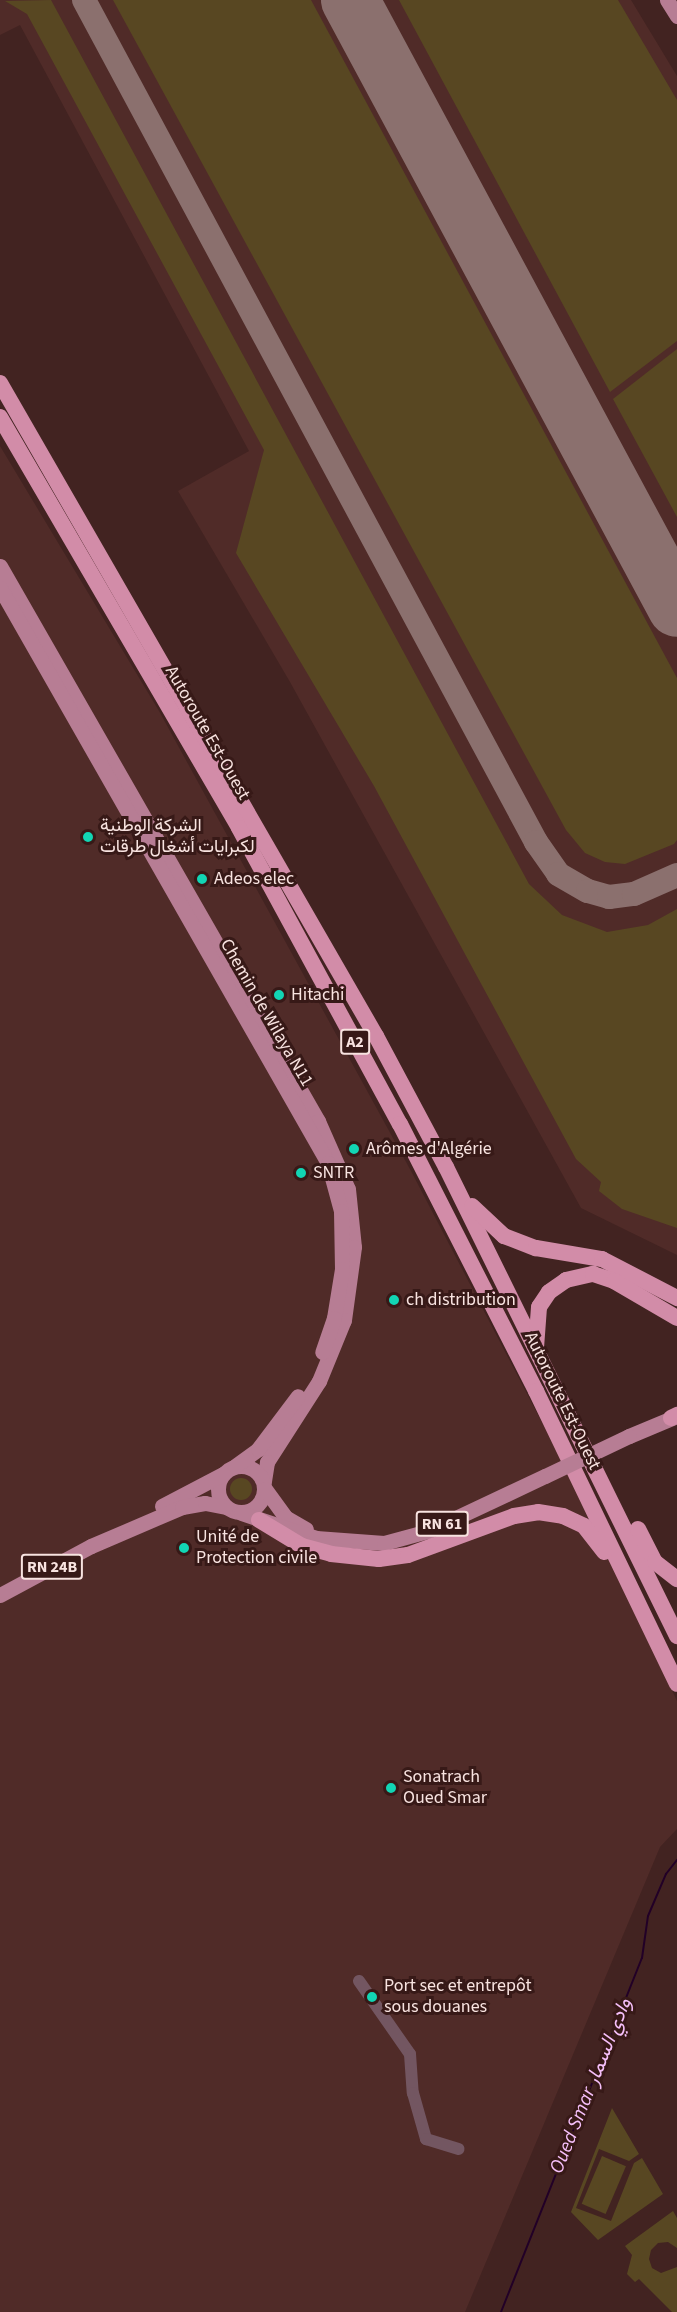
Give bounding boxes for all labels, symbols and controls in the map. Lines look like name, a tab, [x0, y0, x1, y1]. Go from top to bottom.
street label: Autoroute Est-Ouest	[160, 662, 254, 804]
place label: الشركة الوطنية لكبرايات أشغال طرقات	[100, 816, 255, 858]
marker: الشركة الوطنية لكبرايات أشغال طرقات	[81, 830, 95, 844]
place label: Adeos elec	[214, 868, 294, 890]
marker: Adeos elec	[195, 872, 209, 886]
street label: Chemin de Wilaya N11	[215, 935, 317, 1091]
place label: Hitachi	[291, 984, 344, 1006]
marker: Hitachi	[272, 988, 286, 1002]
road number: A2	[340, 1029, 370, 1055]
place label: Arômes d'Algérie	[366, 1138, 492, 1160]
marker: Arômes d'Algérie	[347, 1142, 361, 1156]
place label: SNTR	[313, 1162, 354, 1184]
marker: SNTR	[294, 1166, 308, 1180]
place label: ch distribution	[406, 1289, 516, 1311]
marker: ch distribution	[387, 1293, 401, 1307]
street label: Autoroute Est-Ouest	[519, 1328, 605, 1474]
road number: RN 61	[415, 1511, 469, 1537]
place label: Unité de Protection civile	[196, 1527, 317, 1570]
marker: Unité de Protection civile	[177, 1541, 191, 1555]
road number: RN 24B	[20, 1554, 84, 1580]
place label: Sonatrach Oued Smar	[403, 1767, 487, 1810]
marker: Sonatrach Oued Smar	[384, 1781, 398, 1795]
place label: Port sec et entrepôt sous douanes	[384, 1976, 532, 2018]
marker: Port sec et entrepôt sous douanes	[365, 1990, 379, 2004]
water label: Oued Smar وادي السمار	[545, 1995, 637, 2177]

